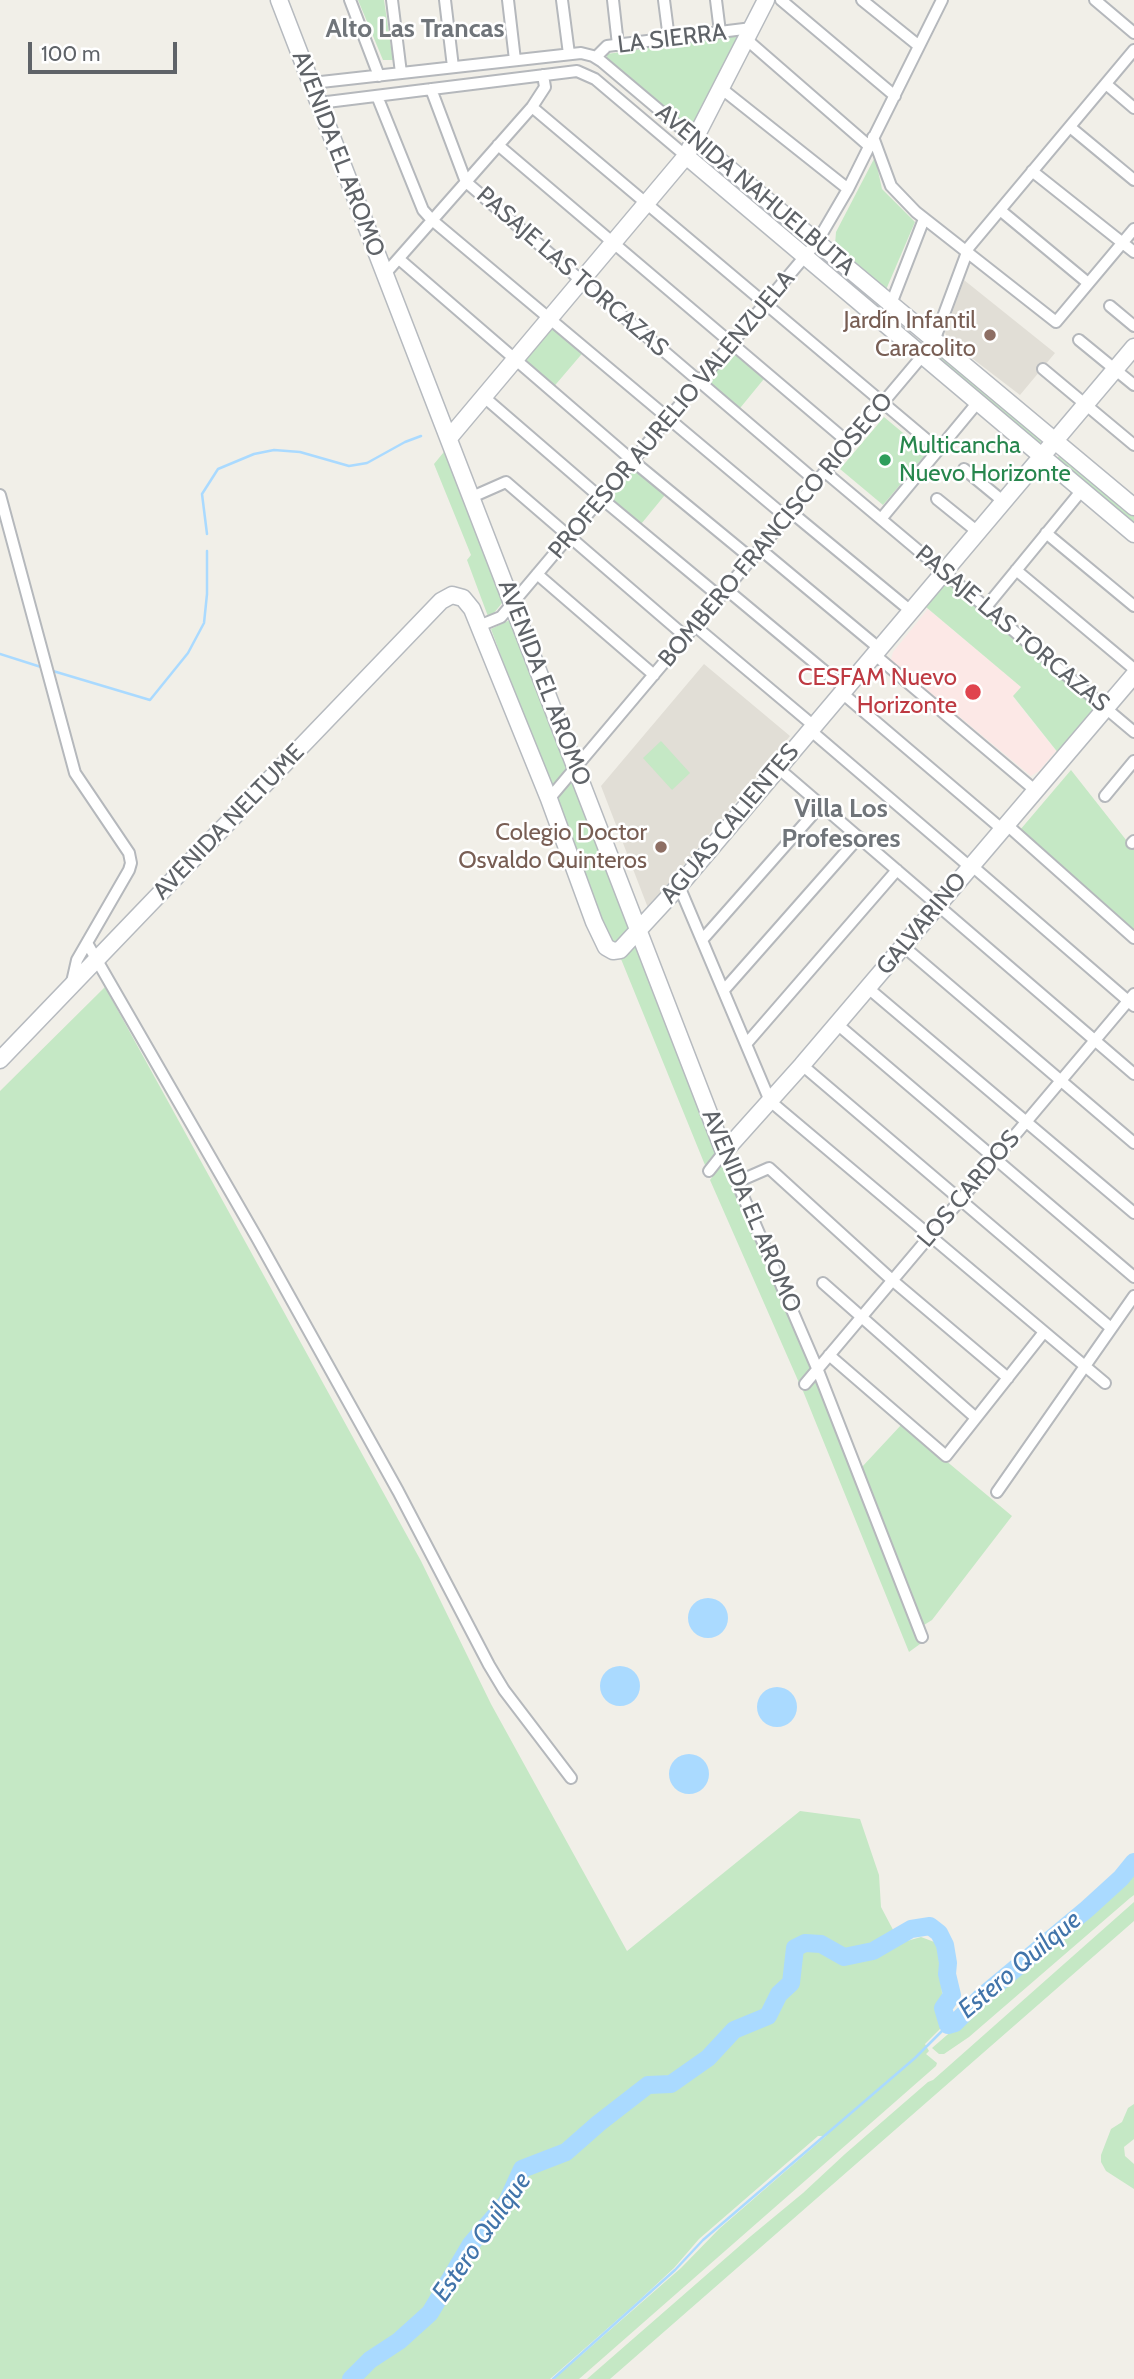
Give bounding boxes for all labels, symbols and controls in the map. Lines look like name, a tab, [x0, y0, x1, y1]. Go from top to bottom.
district label: Alto Las Trancas	[326, 13, 504, 45]
street label: LA SIERRA	[616, 18, 728, 60]
scale bar	[32, 28, 180, 72]
text: 100 m	[41, 41, 100, 66]
street label: AVENIDA EL AROMO	[285, 47, 391, 261]
street label: AVENIDA NAHUELBUTA	[650, 98, 860, 282]
street label: PASAJE LAS TORCAZAS	[470, 181, 674, 363]
street label: PROFESOR AURELIO VALENZUELA	[543, 265, 801, 565]
place label: Jardín Infantil Caracolito	[843, 307, 976, 363]
marker: Jardín Infantil Caracolito	[982, 327, 998, 343]
street label: BOMBERO FRANCISCO RIOSECO	[653, 387, 899, 673]
place label: Multicancha Nuevo Horizonte	[899, 432, 1071, 488]
marker: Multicancha Nuevo Horizonte	[877, 452, 893, 468]
street label: PASAJE LAS TORCAZAS	[909, 540, 1115, 718]
street label: AVENIDA EL AROMO	[491, 576, 597, 790]
place label: CESFAM Nuevo Horizonte	[798, 664, 957, 720]
marker: CESFAM Nuevo Horizonte	[963, 682, 983, 702]
street label: AVENIDA NELTUME	[147, 738, 311, 906]
street label: AGUAS CALIENTES	[655, 738, 805, 910]
district label: Villa Los Profesores	[782, 793, 900, 854]
place label: Colegio Doctor Osvaldo Quinteros	[458, 819, 647, 875]
marker: Colegio Doctor Osvaldo Quinteros	[653, 839, 669, 855]
street label: GALVARINO	[871, 867, 973, 981]
street label: AVENIDA EL AROMO	[695, 1105, 807, 1317]
street label: LOS CARDOS	[912, 1125, 1026, 1253]
water label: Estero Quilque	[952, 1905, 1088, 2025]
water label: Estero Quilque	[426, 2166, 538, 2308]

